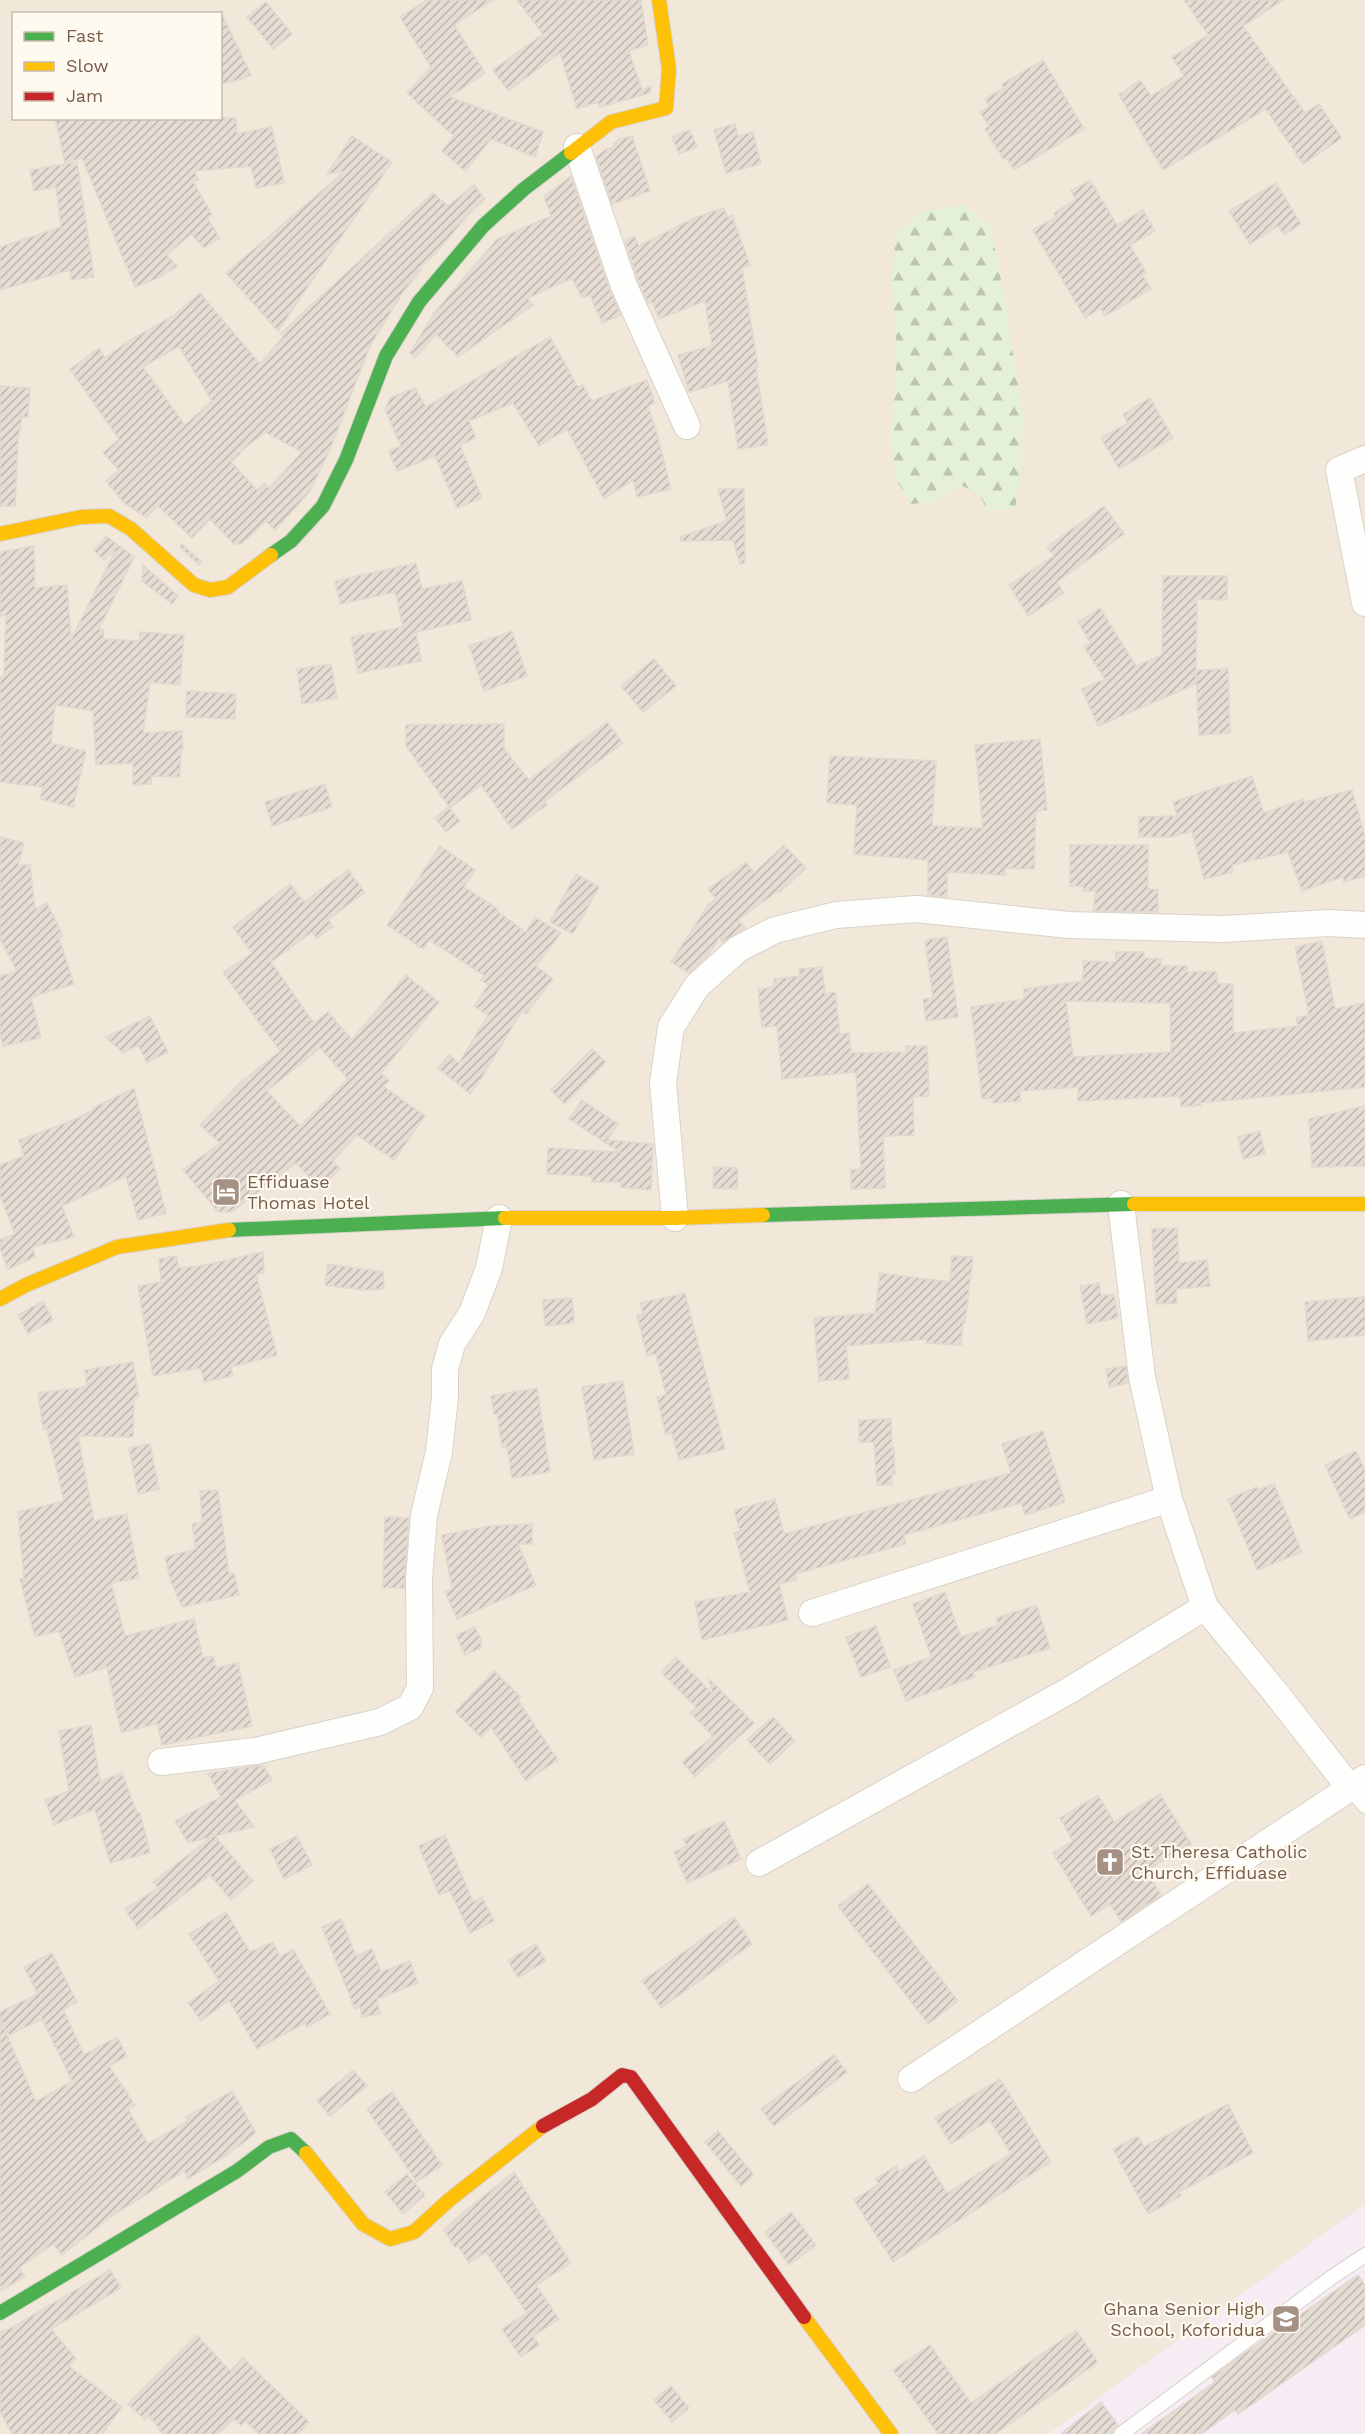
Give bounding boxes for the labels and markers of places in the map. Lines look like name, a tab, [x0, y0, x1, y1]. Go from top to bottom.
place label: Effiduase Thomas Hotel	[247, 1171, 370, 1213]
hotel icon: Effiduase Thomas Hotel	[210, 1176, 242, 1208]
place label: St. Theresa Catholic Church, Effiduase	[1131, 1841, 1307, 1883]
church icon: St. Theresa Catholic Church, Effiduase	[1094, 1846, 1126, 1878]
place label: Ghana Senior High School, Koforidua	[1103, 2298, 1265, 2340]
school or university icon: Ghana Senior High School, Koforidua	[1270, 2303, 1302, 2335]

